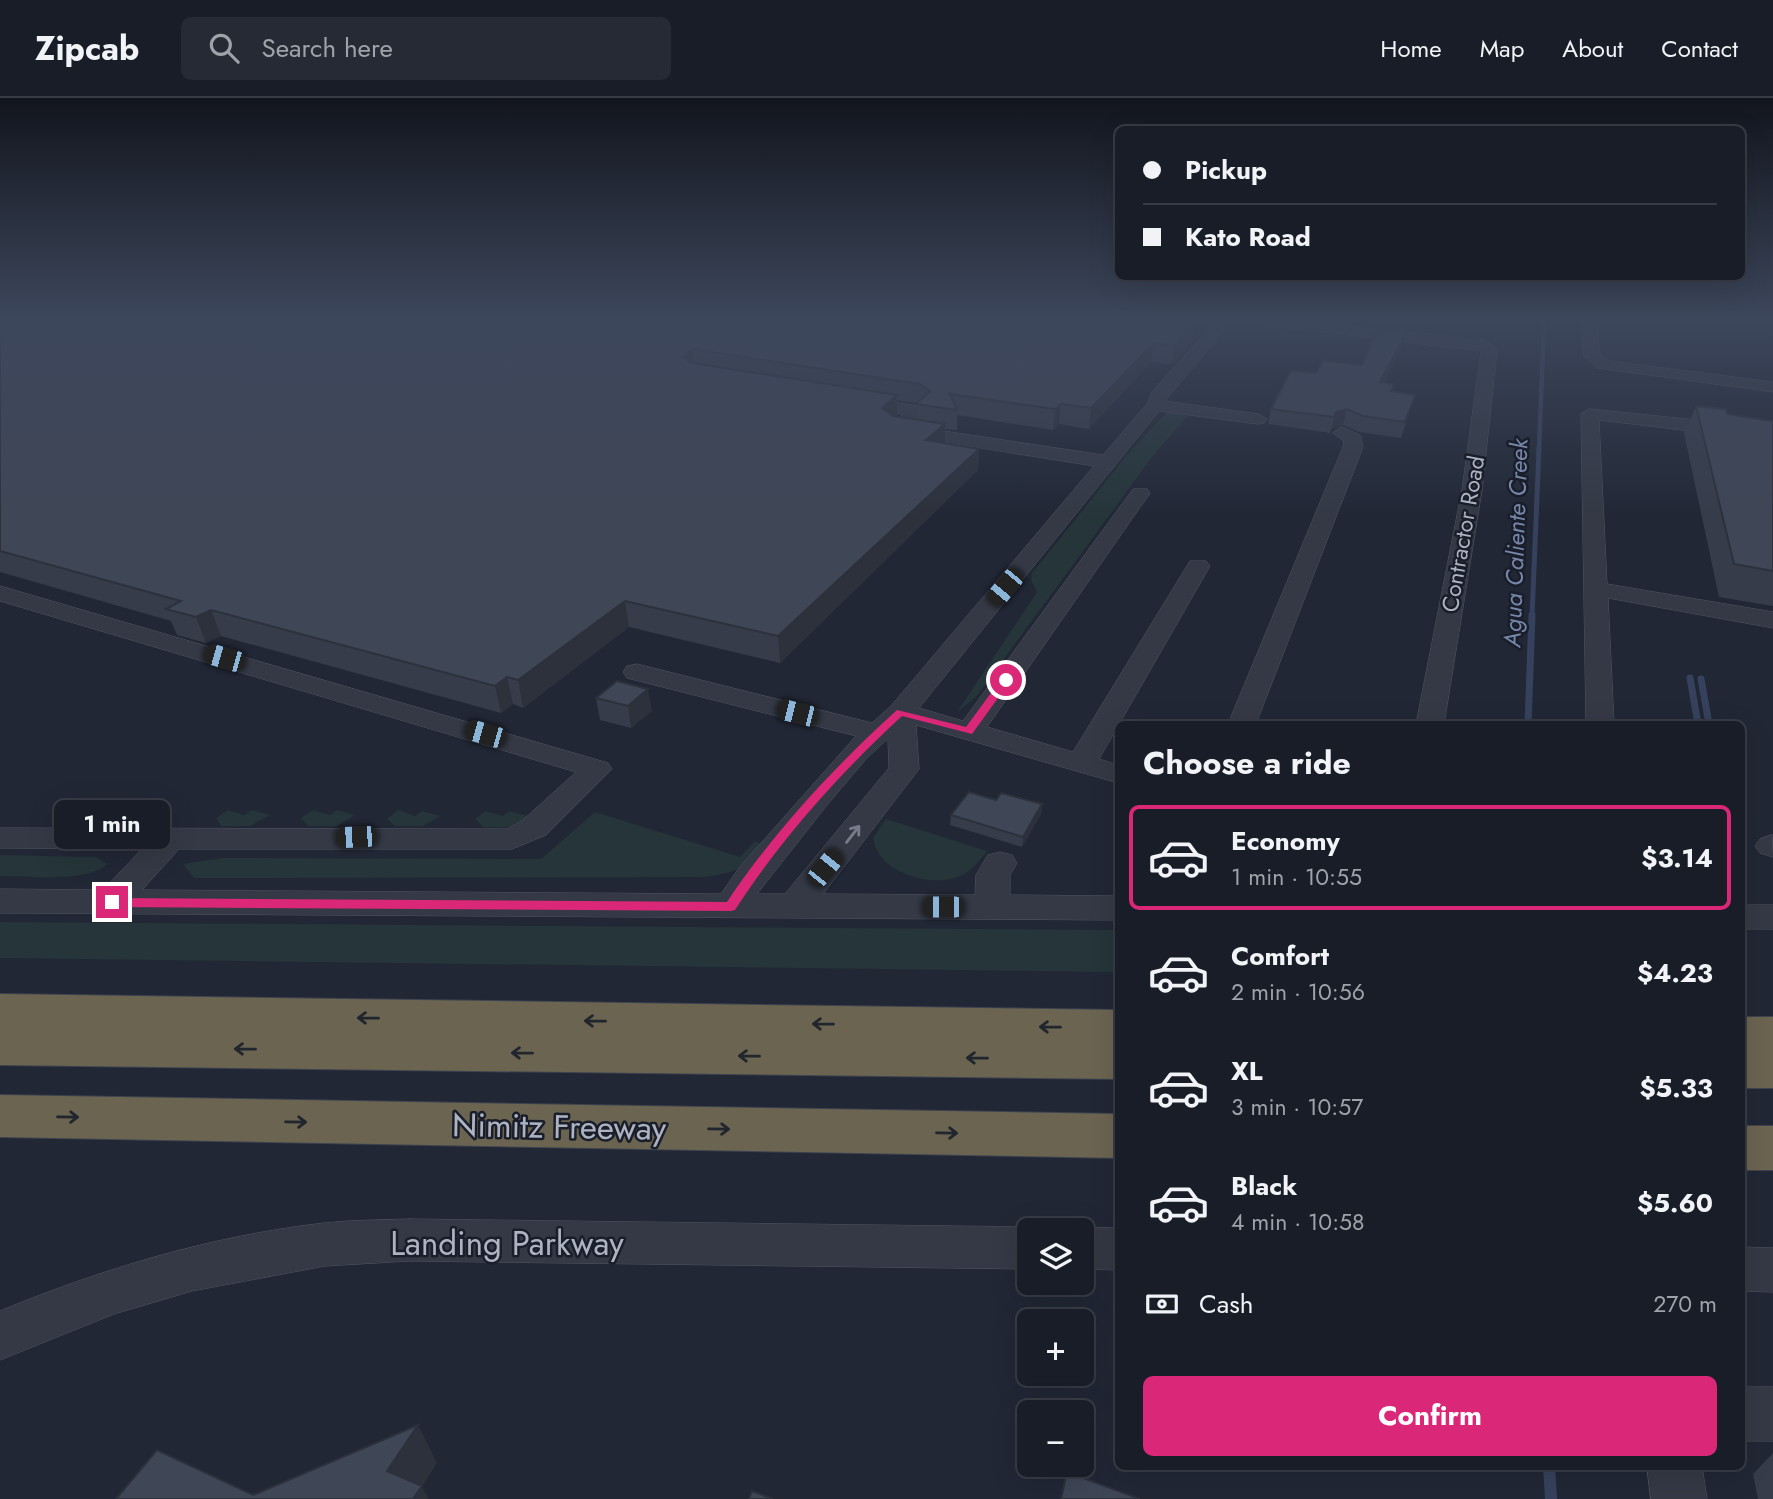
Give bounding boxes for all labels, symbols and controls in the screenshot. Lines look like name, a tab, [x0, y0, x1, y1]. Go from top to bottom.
search box	[181, 17, 671, 80]
text: Zipcab	[35, 25, 139, 72]
icon: search	[205, 29, 243, 67]
text: Search here	[261, 29, 393, 67]
text: Home	[1380, 31, 1442, 66]
text: Map	[1480, 31, 1524, 66]
text: About	[1562, 31, 1623, 66]
text: Contact	[1661, 31, 1738, 66]
text: Pickup	[1185, 151, 1267, 189]
text: Kato Road	[1185, 218, 1311, 256]
water label: Agua Caliente Creek	[1494, 436, 1537, 649]
street label: Contractor Road	[1433, 453, 1493, 615]
car	[984, 564, 1027, 610]
car	[201, 642, 248, 674]
route start	[990, 664, 1022, 696]
car	[775, 698, 820, 728]
car	[462, 718, 509, 750]
text: Choose a ride	[1143, 740, 1351, 786]
callout: 1 min	[54, 800, 170, 850]
text: 1 min	[83, 807, 141, 841]
text: Economy	[1231, 822, 1340, 860]
one-way arrow	[845, 825, 861, 843]
car	[335, 826, 378, 848]
icon: car	[1147, 826, 1210, 889]
text: $3.14	[1641, 839, 1713, 877]
car	[804, 845, 847, 891]
text: 1 min · 10:55	[1231, 860, 1362, 894]
route end	[96, 886, 128, 918]
car	[923, 897, 965, 918]
text: Comfort	[1231, 937, 1329, 975]
icon: car	[1147, 941, 1210, 1004]
text: $4.23	[1637, 954, 1713, 992]
text: 2 min · 10:56	[1231, 975, 1365, 1009]
one-way arrow	[356, 1011, 379, 1024]
one-way arrow	[584, 1014, 607, 1028]
one-way arrow	[811, 1017, 834, 1031]
one-way arrow	[1039, 1020, 1062, 1034]
one-way arrow	[234, 1043, 257, 1056]
one-way arrow	[510, 1046, 533, 1060]
one-way arrow	[738, 1049, 761, 1063]
one-way arrow	[965, 1052, 988, 1065]
text: XL	[1231, 1052, 1263, 1090]
icon: car	[1147, 1056, 1210, 1119]
text: $5.33	[1639, 1069, 1713, 1107]
text: 3 min · 10:57	[1231, 1090, 1363, 1124]
street label: Nimitz Freeway	[451, 1101, 667, 1152]
one-way arrow	[56, 1111, 79, 1124]
one-way arrow	[284, 1115, 307, 1128]
one-way arrow	[707, 1122, 730, 1136]
one-way arrow	[935, 1127, 958, 1140]
text: Black	[1231, 1167, 1297, 1205]
icon: car	[1147, 1171, 1210, 1234]
text: $5.60	[1637, 1184, 1713, 1222]
text: 4 min · 10:58	[1231, 1205, 1365, 1239]
map controls	[1017, 1218, 1094, 1477]
button: layers	[1017, 1218, 1094, 1295]
street label: Landing Parkway	[390, 1220, 624, 1267]
icon: cash	[1143, 1285, 1181, 1323]
text: Cash	[1199, 1285, 1253, 1323]
text: 270 m	[1653, 1287, 1717, 1321]
button: +	[1017, 1309, 1094, 1386]
button: Confirm	[1143, 1376, 1717, 1456]
button: −	[1017, 1400, 1094, 1477]

